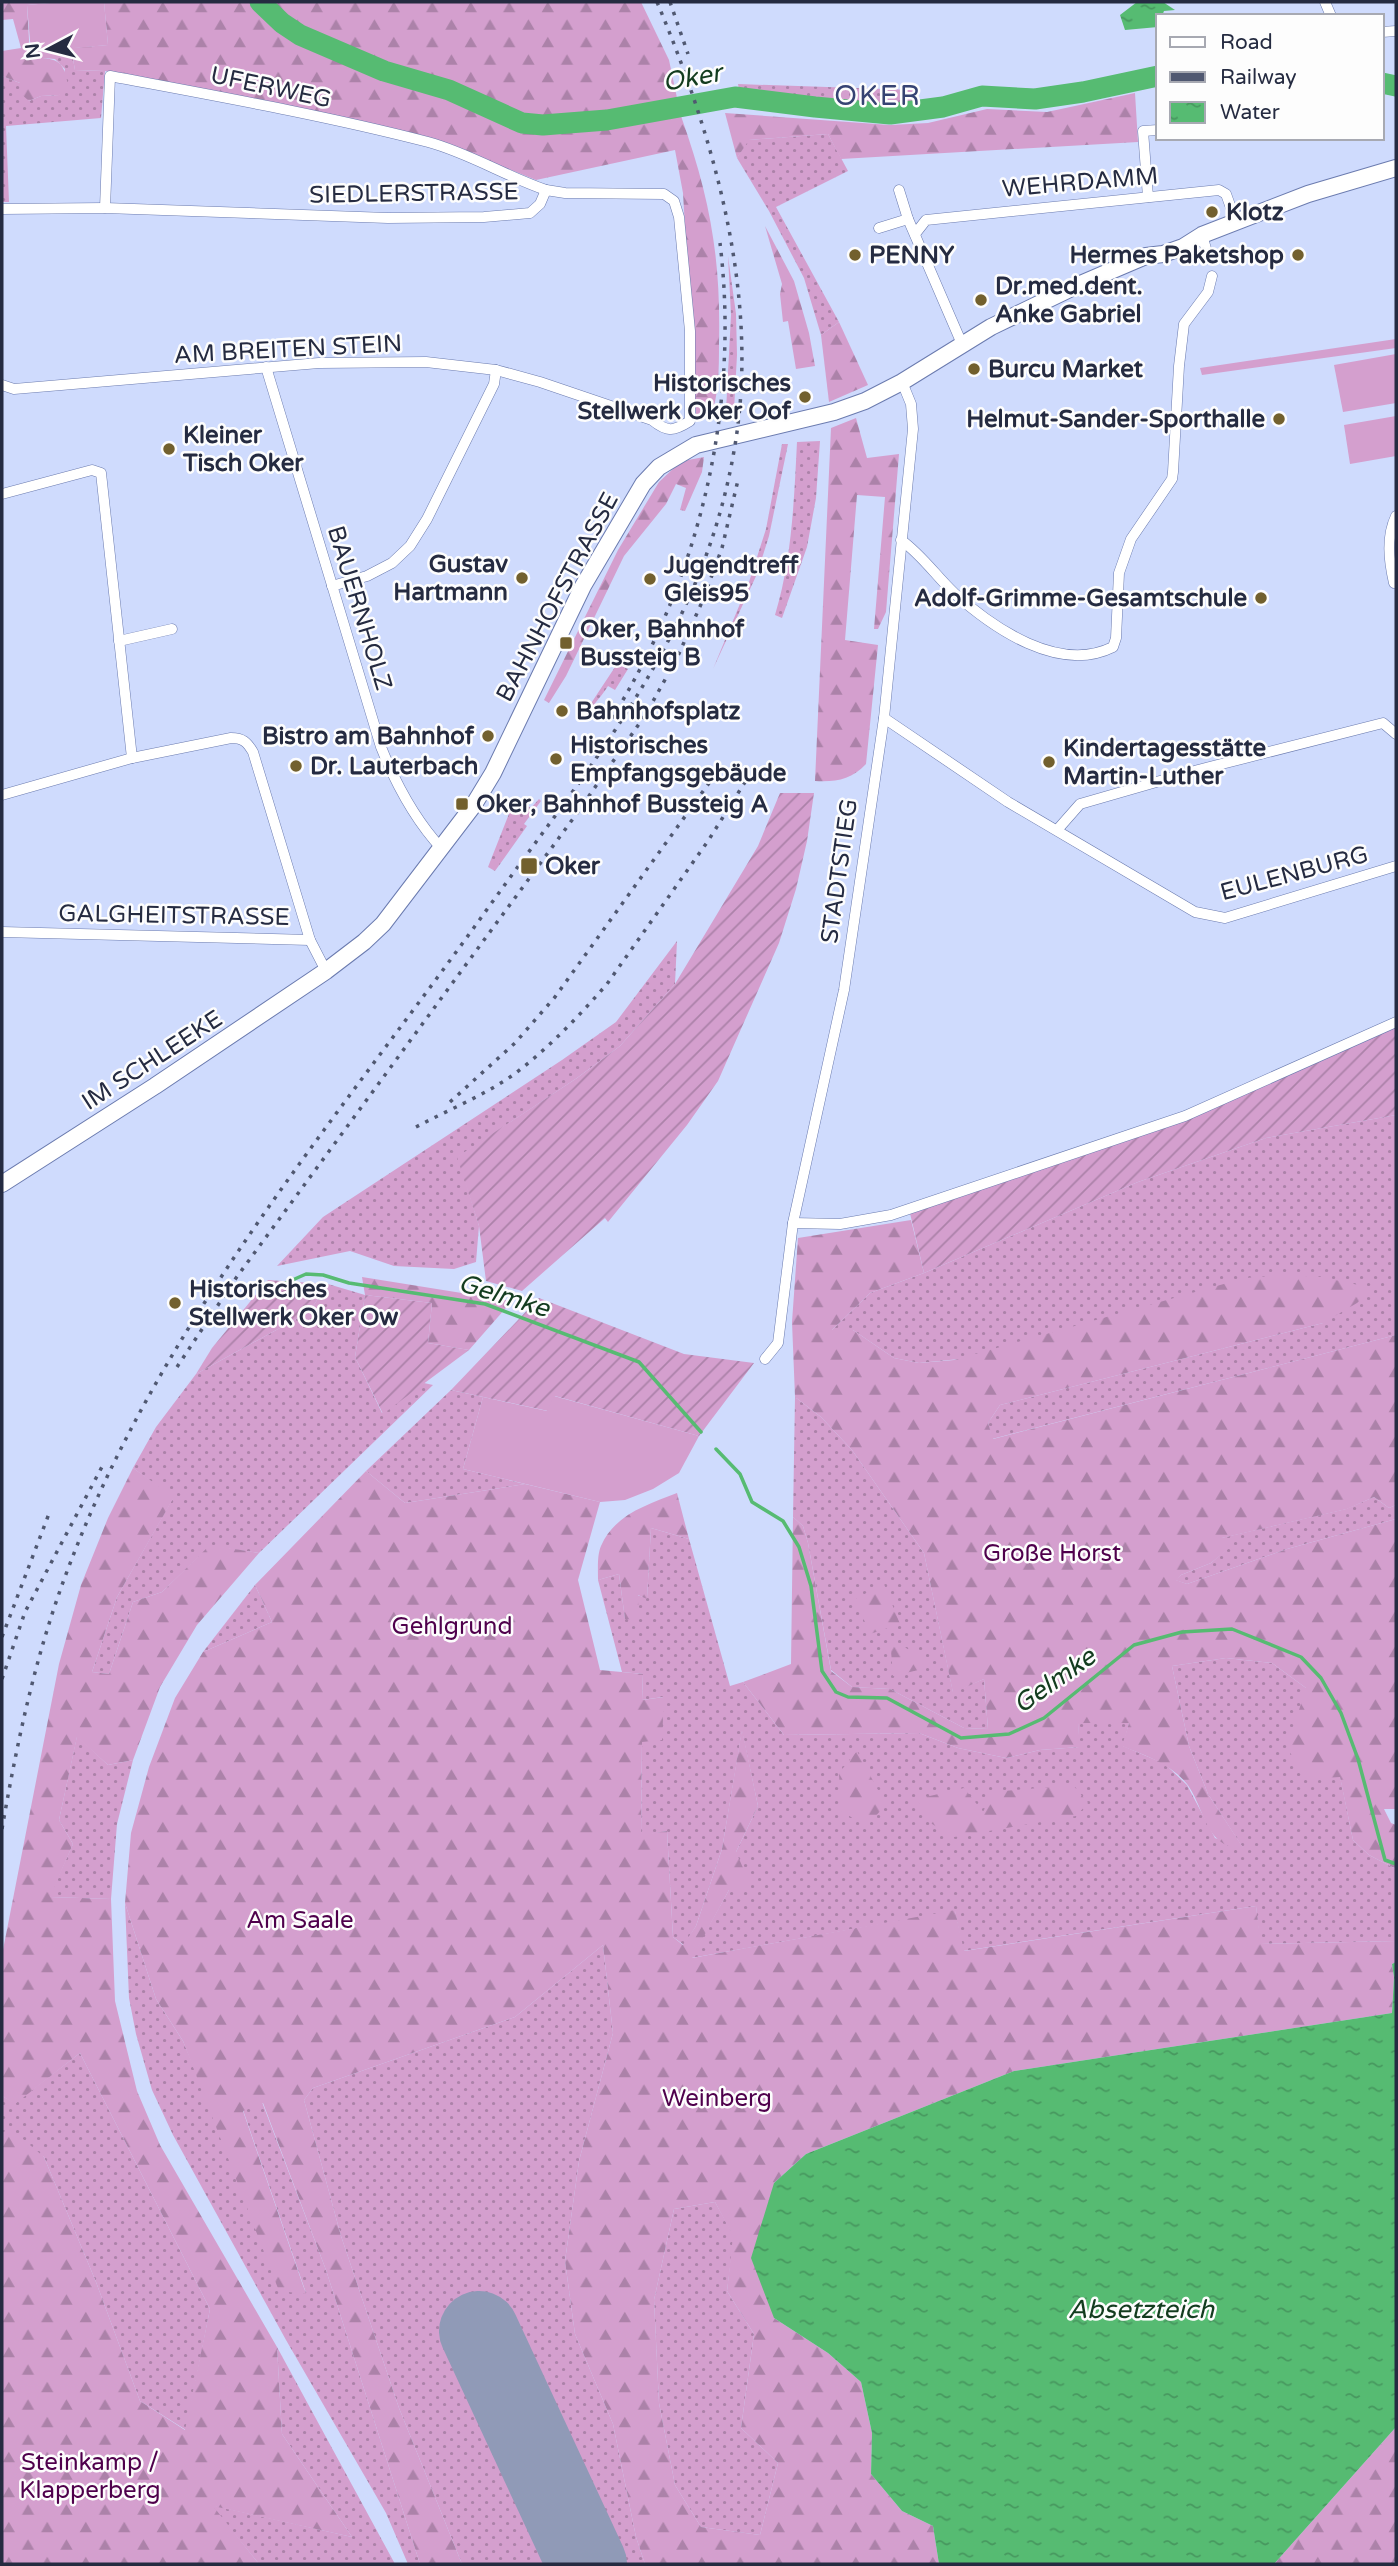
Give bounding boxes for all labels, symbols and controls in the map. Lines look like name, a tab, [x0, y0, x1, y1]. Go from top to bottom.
north arrow	[14, 14, 84, 84]
legend	[1156, 14, 1384, 140]
text: Road	[1220, 30, 1273, 55]
text: N	[21, 42, 45, 60]
water label: Oker	[660, 57, 727, 98]
street label: UFERWEG	[208, 61, 334, 114]
text: Railway	[1220, 65, 1297, 90]
district label: OKER	[834, 79, 922, 113]
text: Water	[1220, 100, 1280, 125]
street label: WEHRDAMM	[1001, 161, 1159, 204]
street label: SIEDLERSTRASSE	[309, 177, 519, 210]
place label: Klotz	[1226, 198, 1284, 227]
marker: Klotz	[1204, 204, 1220, 220]
place label: PENNY	[869, 241, 955, 270]
place label: Hermes Paketshop	[1070, 241, 1284, 270]
marker: PENNY	[847, 247, 863, 263]
marker: Hermes Paketshop	[1290, 247, 1306, 263]
place label: Dr.med.dent. Anke Gabriel	[995, 272, 1143, 329]
marker: Dr.med.dent. Anke Gabriel	[973, 292, 989, 308]
street label: AM BREITEN STEIN	[173, 329, 403, 370]
place label: Burcu Market	[988, 355, 1144, 384]
marker: Burcu Market	[966, 361, 982, 377]
place label: Historisches Stellwerk Oker Oof	[577, 369, 792, 426]
marker: Historisches Stellwerk Oker Oof	[797, 389, 813, 405]
place label: Helmut-Sander-Sporthalle	[966, 405, 1265, 434]
marker: Helmut-Sander-Sporthalle	[1271, 411, 1287, 427]
place label: Kleiner Tisch Oker	[182, 421, 304, 478]
marker: Kleiner Tisch Oker	[161, 441, 177, 457]
street label: BAHNHOFSTRASSE	[490, 488, 625, 707]
street label: BAUERNHOLZ	[321, 522, 398, 694]
place label: Gustav Hartmann	[393, 550, 508, 607]
place label: Jugendtreff Gleis95	[663, 551, 799, 608]
marker: Gustav Hartmann	[514, 570, 530, 586]
marker: Jugendtreff Gleis95	[642, 571, 658, 587]
place label: Adolf-Grimme-Gesamtschule	[914, 584, 1247, 613]
marker: Adolf-Grimme-Gesamtschule	[1253, 590, 1269, 606]
place label: Oker, Bahnhof Bussteig B	[580, 615, 745, 672]
marker: Oker, Bahnhof Bussteig B	[558, 635, 574, 651]
place label: Bahnhofsplatz	[576, 697, 741, 726]
marker: Bahnhofsplatz	[554, 703, 570, 719]
place label: Bistro am Bahnhof	[262, 722, 475, 751]
marker: Bistro am Bahnhof	[480, 728, 496, 744]
place label: Historisches Empfangsgebäude	[570, 731, 787, 788]
place label: Kindertagesstätte Martin-Luther	[1063, 734, 1266, 791]
marker: Historisches Empfangsgebäude	[548, 751, 564, 767]
place label: Dr. Lauterbach	[310, 752, 478, 781]
marker: Kindertagesstätte Martin-Luther	[1041, 754, 1057, 770]
marker: Dr. Lauterbach	[288, 758, 304, 774]
place label: Oker, Bahnhof Bussteig A	[476, 790, 768, 819]
marker: Oker, Bahnhof Bussteig A	[454, 796, 470, 812]
street label: STADTSTIEG	[815, 797, 864, 945]
street label: EULENBURG	[1217, 840, 1371, 907]
place label: Oker	[545, 852, 601, 881]
marker: Oker	[519, 856, 539, 876]
street label: GALGHEITSTRASSE	[58, 899, 290, 932]
street label: IM SCHLEEKE	[77, 1004, 228, 1117]
water label: Gelmke	[455, 1267, 554, 1324]
place label: Historisches Stellwerk Oker Ow	[189, 1275, 398, 1332]
marker: Historisches Stellwerk Oker Ow	[167, 1295, 183, 1311]
park label: Große Horst	[983, 1539, 1121, 1568]
park label: Gehlgrund	[391, 1612, 513, 1641]
water label: Gelmke	[1007, 1640, 1102, 1720]
park label: Am Saale	[246, 1906, 354, 1935]
park label: Weinberg	[662, 2084, 772, 2113]
water label: Absetzteich	[1068, 2294, 1215, 2325]
park label: Steinkamp / Klapperberg	[19, 2448, 161, 2505]

